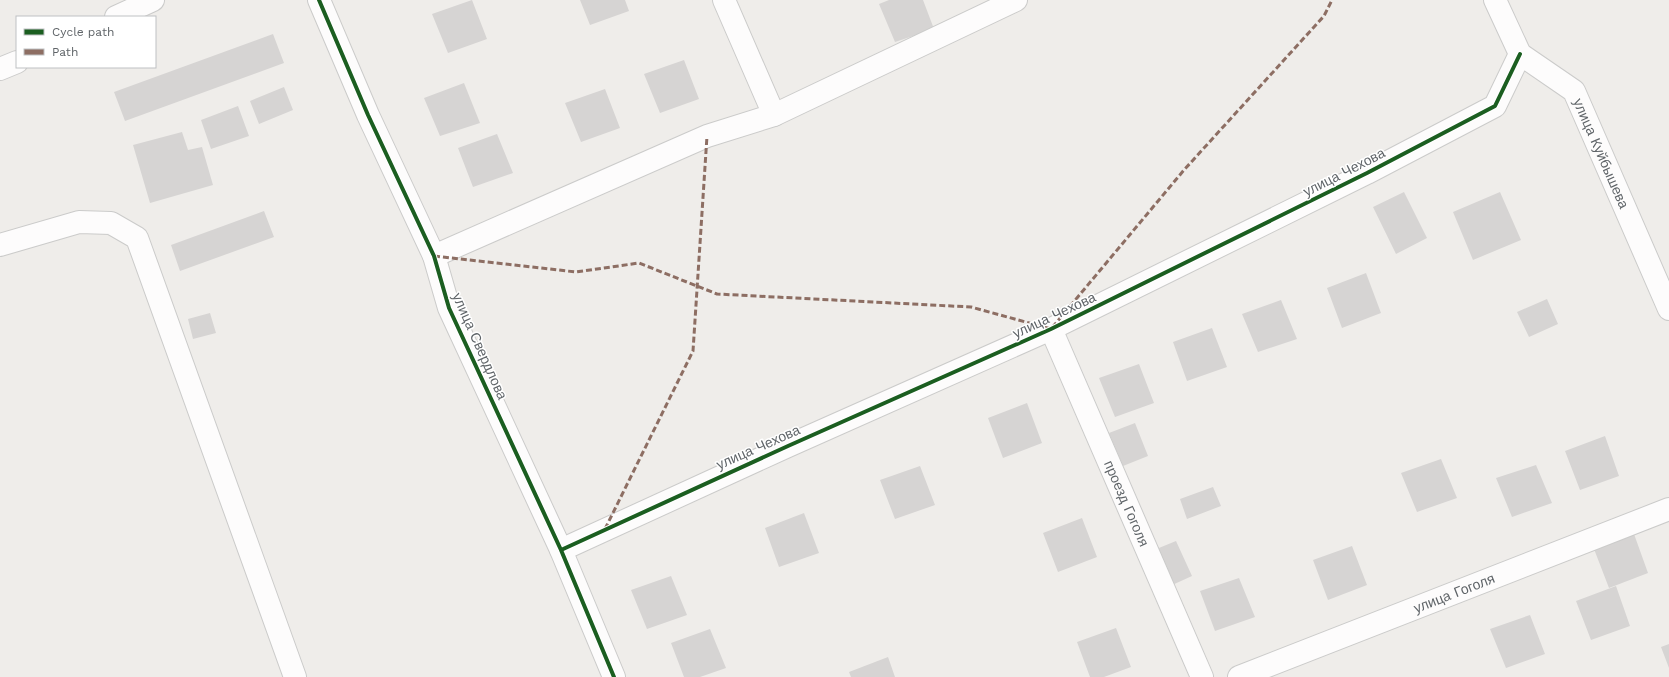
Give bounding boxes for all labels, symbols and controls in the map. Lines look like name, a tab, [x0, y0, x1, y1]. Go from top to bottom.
legend	[16, 16, 156, 68]
text: Cycle path	[52, 25, 114, 39]
text: Path	[52, 45, 78, 59]
street label: улица Куйбышева	[1570, 96, 1632, 211]
street label: улица Чехова	[1300, 144, 1388, 200]
street label: улица Чехова	[1010, 289, 1098, 341]
street label: улица Свердлова	[449, 290, 511, 402]
street label: улица Чехова	[714, 421, 802, 473]
street label: проезд Гоголя	[1101, 458, 1152, 549]
street label: улица Гоголя	[1411, 570, 1497, 616]

